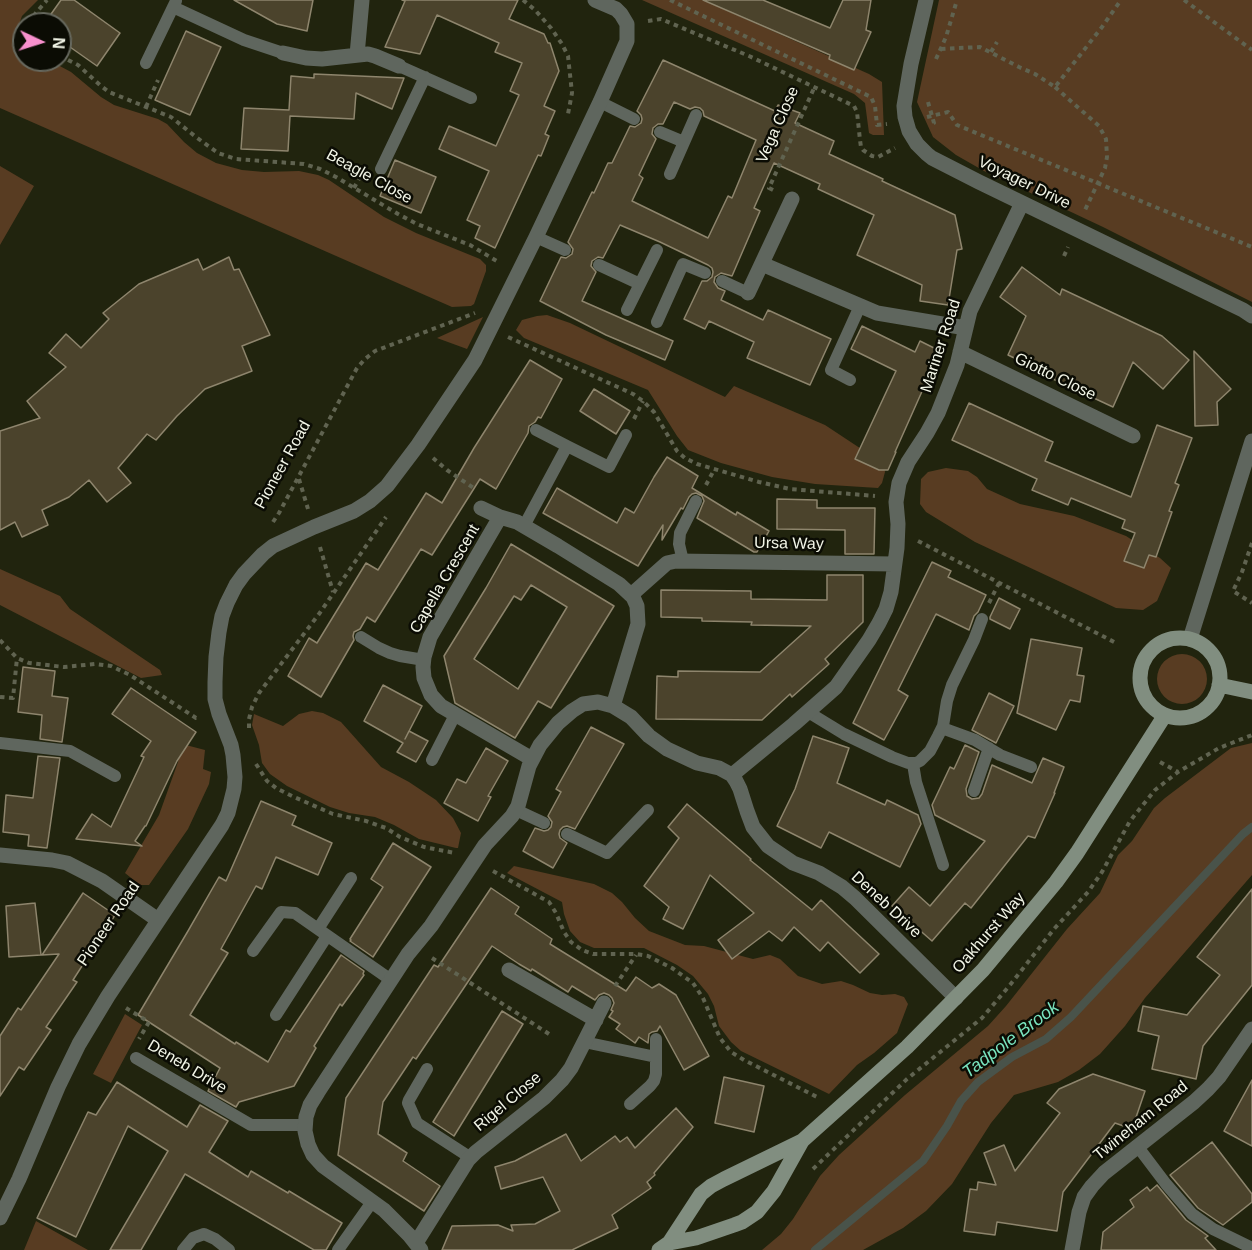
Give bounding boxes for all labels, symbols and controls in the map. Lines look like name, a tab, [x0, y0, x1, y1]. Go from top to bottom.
north arrow	[12, 12, 72, 72]
text: N	[50, 37, 67, 50]
street label: Vega Close	[753, 84, 803, 166]
street label: Beagle Close	[323, 146, 415, 208]
street label: Voyager Drive	[975, 152, 1073, 214]
street label: Mariner Road	[917, 297, 965, 395]
street label: Giotto Close	[1011, 349, 1099, 405]
street label: Pioneer Road	[251, 418, 315, 512]
street label: Capella Crescent	[406, 521, 484, 637]
street label: Ursa Way	[754, 534, 824, 554]
street label: Deneb Drive	[847, 868, 925, 942]
street label: Pioneer Road	[74, 878, 144, 970]
street label: Oakhurst Way	[949, 889, 1029, 977]
water label: Tadpole Brook	[958, 997, 1064, 1083]
street label: Deneb Drive	[144, 1036, 230, 1098]
street label: Rigel Close	[470, 1068, 546, 1136]
street label: Twineham Road	[1090, 1077, 1192, 1165]

